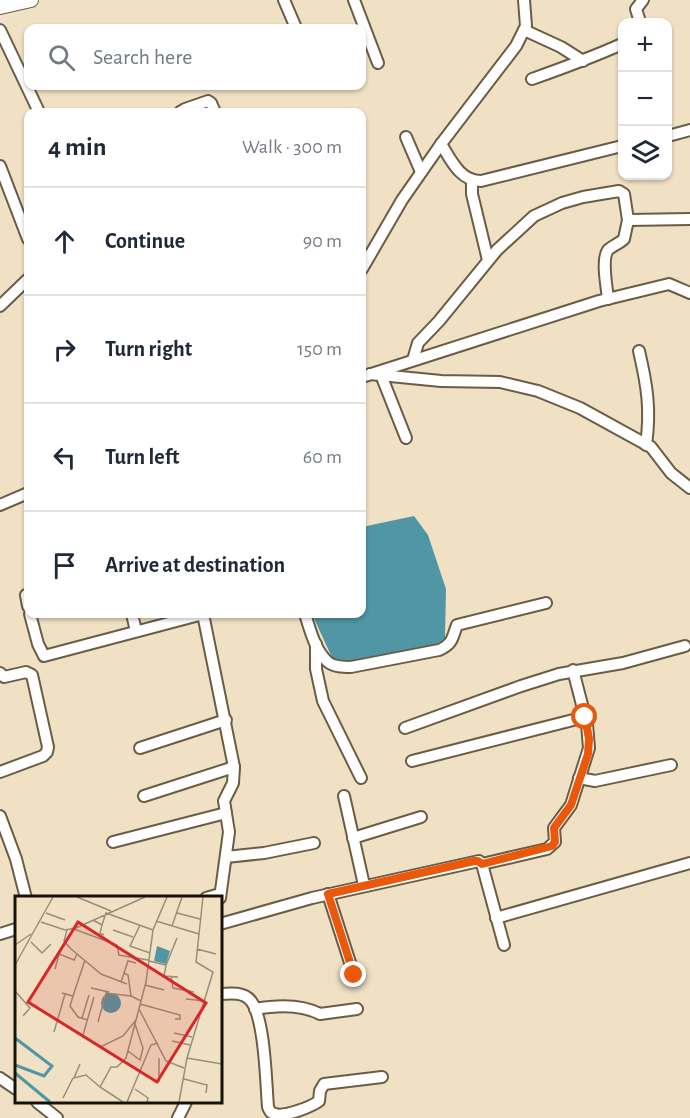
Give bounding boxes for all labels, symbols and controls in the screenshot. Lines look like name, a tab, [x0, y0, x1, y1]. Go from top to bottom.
map controls	[618, 18, 672, 180]
button: +	[618, 18, 672, 72]
search box	[24, 24, 366, 90]
icon: search	[45, 41, 78, 74]
text: Search here	[93, 46, 192, 68]
button: −	[618, 72, 672, 126]
button: layers	[618, 126, 672, 180]
text: 4 min	[48, 134, 107, 160]
text: Walk · 300 m	[242, 137, 342, 157]
icon: ahead	[48, 225, 81, 258]
text: Continue	[105, 230, 185, 252]
text: 90 m	[303, 231, 342, 251]
icon: right	[48, 333, 81, 366]
text: Turn right	[105, 338, 192, 360]
text: 150 m	[297, 339, 342, 359]
icon: left	[48, 441, 81, 474]
text: Turn left	[105, 446, 179, 468]
text: 60 m	[303, 447, 342, 467]
icon: arrive	[48, 549, 81, 582]
text: Arrive at destination	[105, 554, 285, 576]
route start	[571, 703, 597, 729]
inset map	[15, 896, 222, 1103]
route end	[340, 961, 366, 987]

